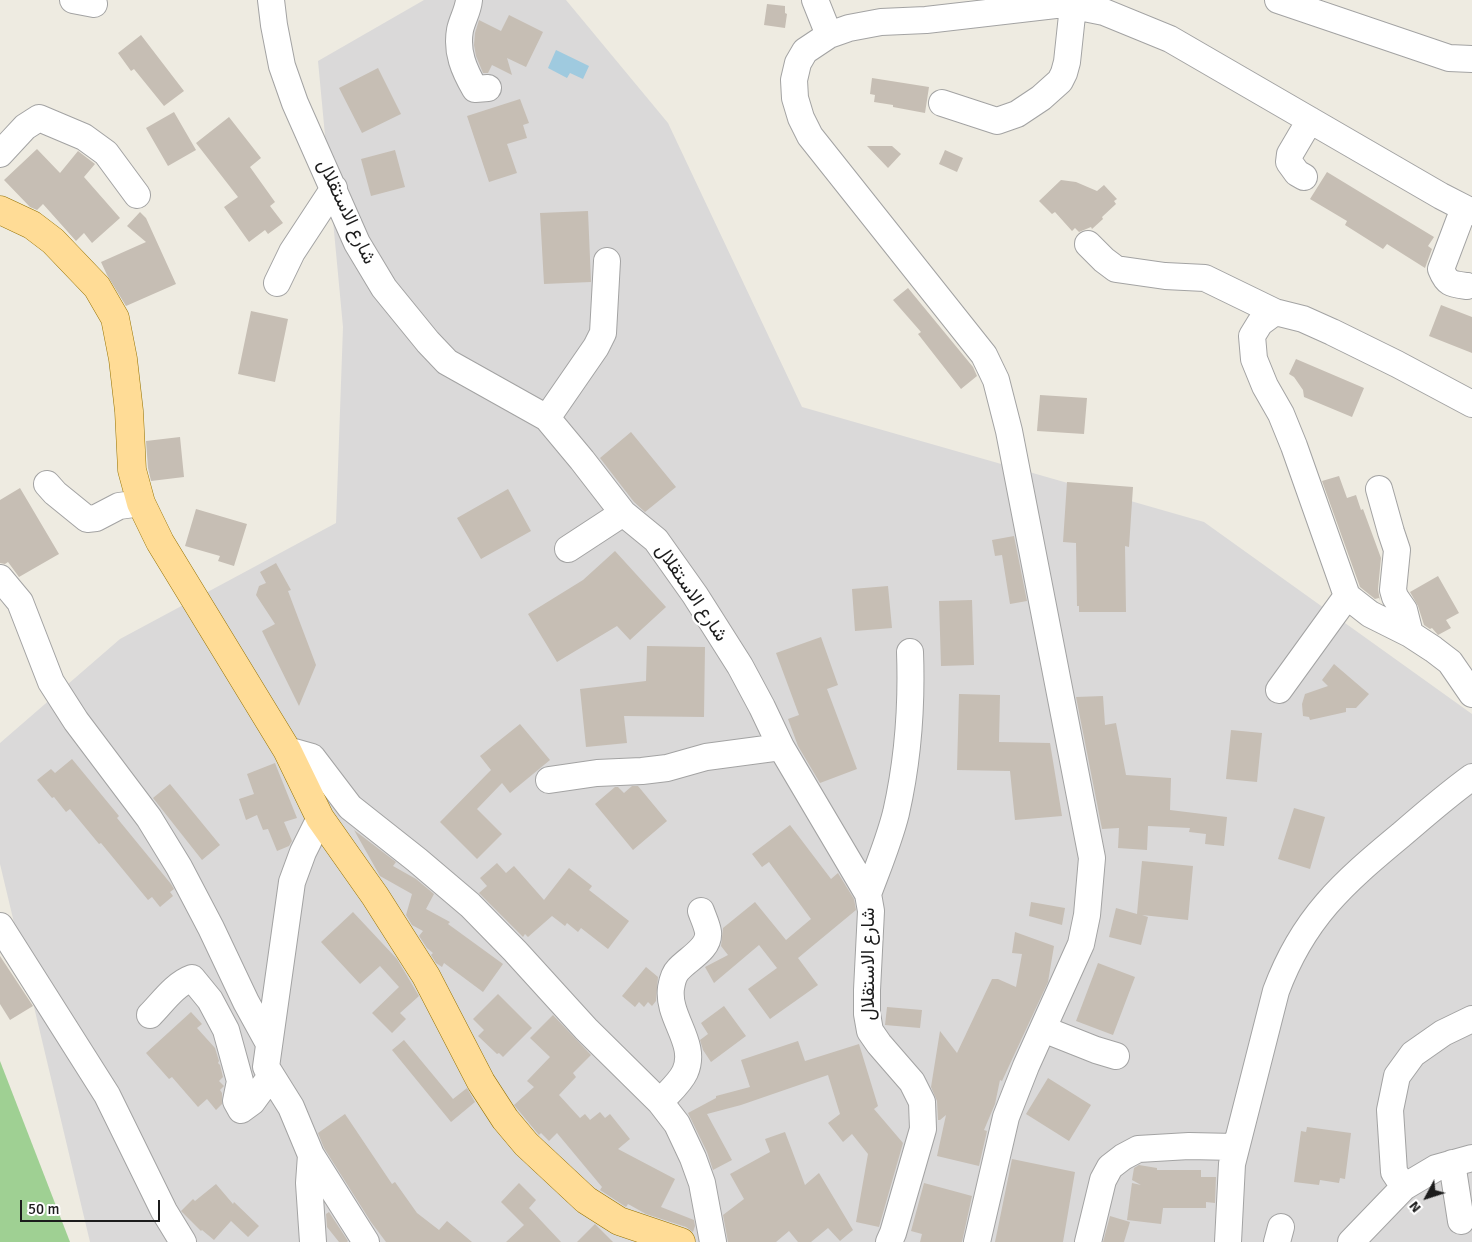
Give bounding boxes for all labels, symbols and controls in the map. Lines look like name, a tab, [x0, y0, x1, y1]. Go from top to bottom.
street label: شارع الاستقلال	[312, 156, 380, 268]
street label: شارع الاستقلال	[650, 540, 732, 646]
street label: شارع الاستقلال	[858, 908, 880, 1020]
north arrow	[1402, 1172, 1452, 1222]
scale bar	[22, 1190, 162, 1222]
text: N	[1405, 1198, 1425, 1216]
text: 50 m	[28, 1200, 59, 1218]

